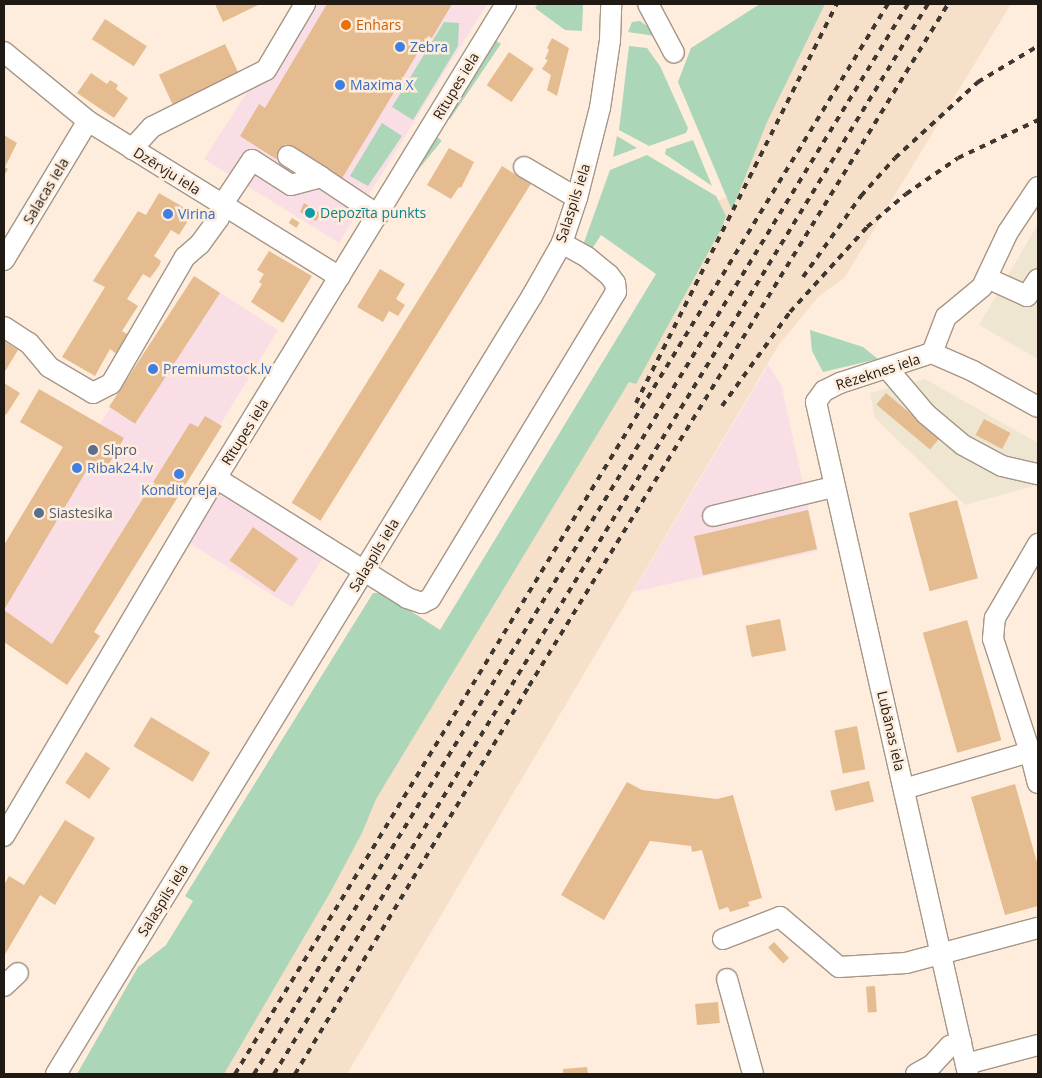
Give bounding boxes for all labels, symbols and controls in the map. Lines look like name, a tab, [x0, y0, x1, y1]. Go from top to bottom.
place label: Enhars	[356, 17, 401, 33]
marker: Enhars	[340, 19, 352, 31]
place label: Zebra	[410, 39, 448, 55]
marker: Zebra	[394, 41, 406, 53]
street label: Rītupes iela	[429, 49, 483, 123]
place label: Maxima X	[350, 77, 414, 93]
marker: Maxima X	[334, 79, 346, 91]
street label: Dzērvju iela	[130, 144, 204, 198]
street label: Salacas iela	[20, 155, 72, 227]
street label: Salaspils iela	[552, 161, 594, 245]
place label: Depozīta punkts	[320, 205, 426, 221]
place label: Virina	[178, 206, 216, 222]
marker: Depozīta punkts	[304, 207, 316, 219]
marker: Virina	[162, 208, 174, 220]
street label: Rēzeknes iela	[834, 350, 922, 394]
place label: Premiumstock.lv	[163, 361, 271, 377]
marker: Premiumstock.lv	[147, 363, 159, 375]
street label: Rītupes iela	[218, 396, 272, 468]
place label: Slpro	[103, 442, 137, 458]
marker: Slpro	[87, 444, 99, 456]
place label: Ribak24.lv	[87, 460, 153, 476]
marker: Ribak24.lv	[71, 462, 83, 474]
marker: Konditoreja	[173, 468, 185, 480]
place label: Konditoreja	[141, 482, 217, 498]
place label: Siastesika	[49, 505, 113, 521]
marker: Siastesika	[33, 507, 45, 519]
street label: Salaspils iela	[346, 515, 402, 595]
street label: Lubānas iela	[874, 689, 908, 773]
street label: Salaspils iela	[134, 861, 192, 939]

